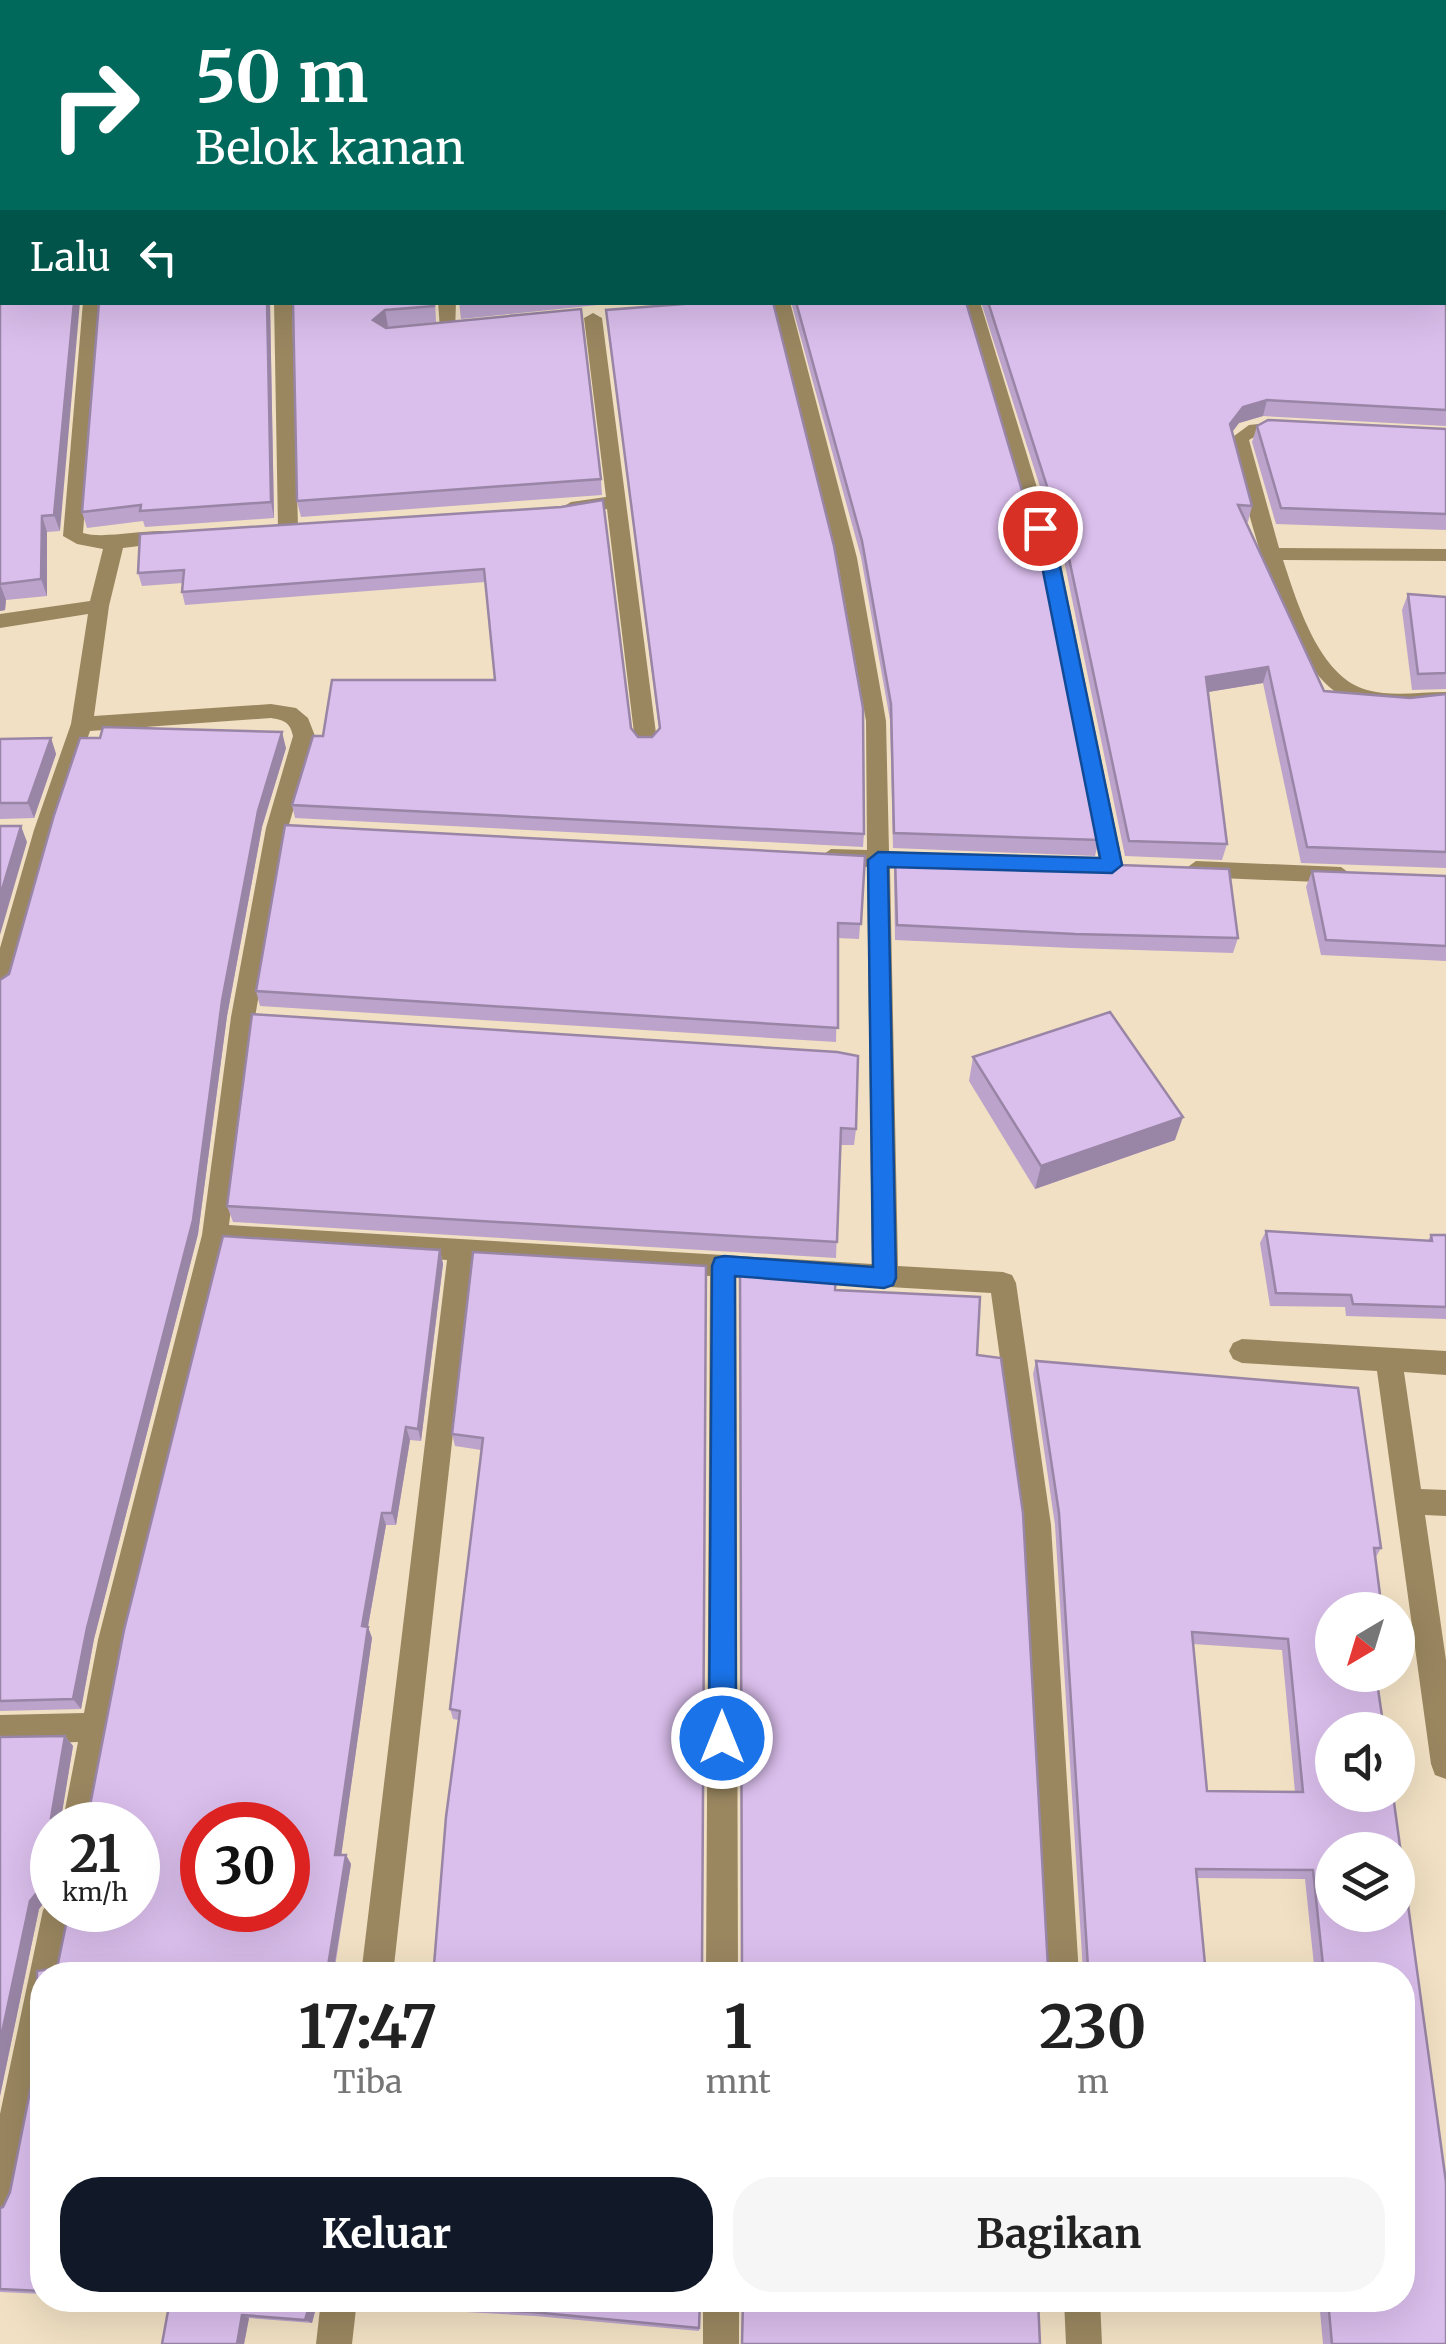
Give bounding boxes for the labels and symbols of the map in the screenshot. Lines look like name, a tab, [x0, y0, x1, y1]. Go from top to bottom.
pin	[998, 486, 1083, 571]
north arrow	[1315, 1592, 1415, 1692]
position arrow	[670, 1686, 774, 1790]
speed limit sign: 30	[180, 1802, 310, 1932]

